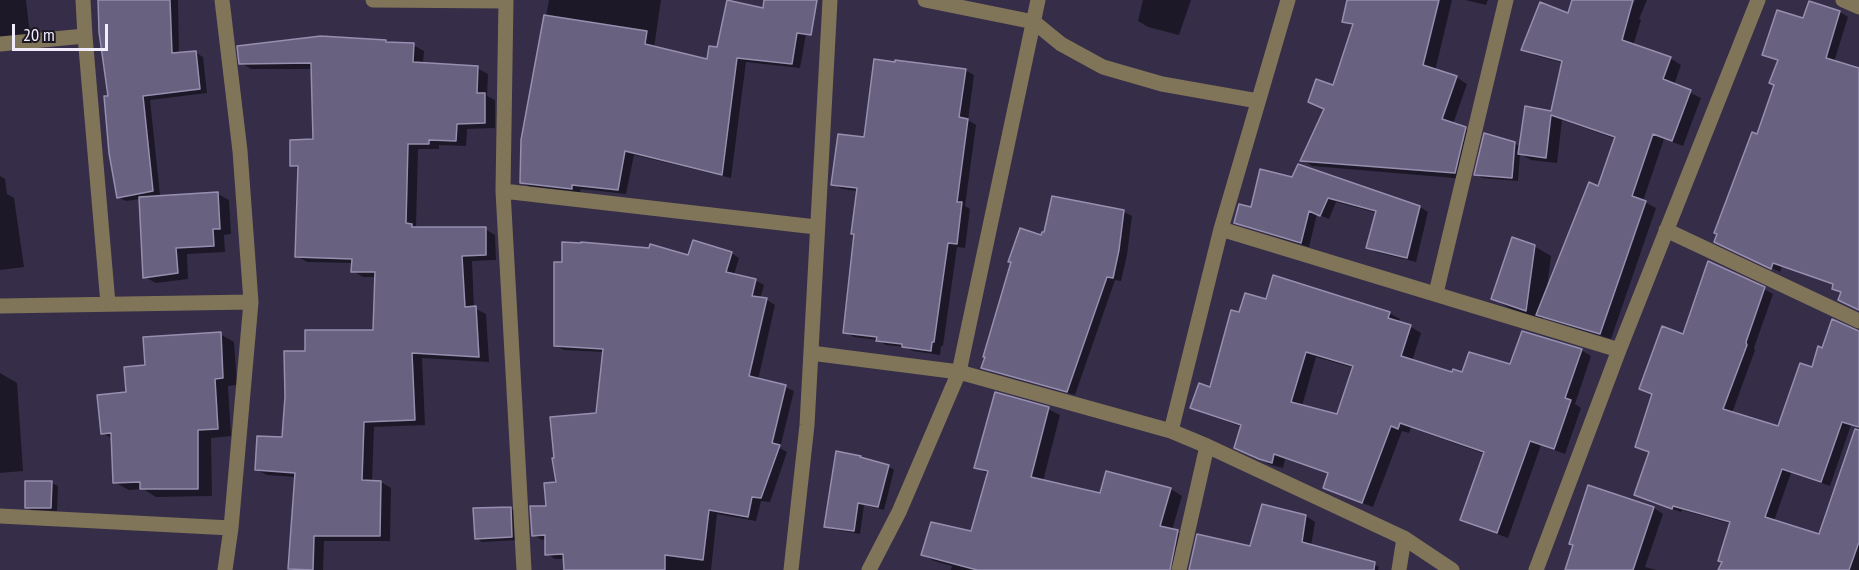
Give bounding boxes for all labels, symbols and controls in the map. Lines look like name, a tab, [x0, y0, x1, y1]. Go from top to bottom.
scale bar	[15, 12, 111, 50]
text: 20 m	[23, 23, 55, 46]

